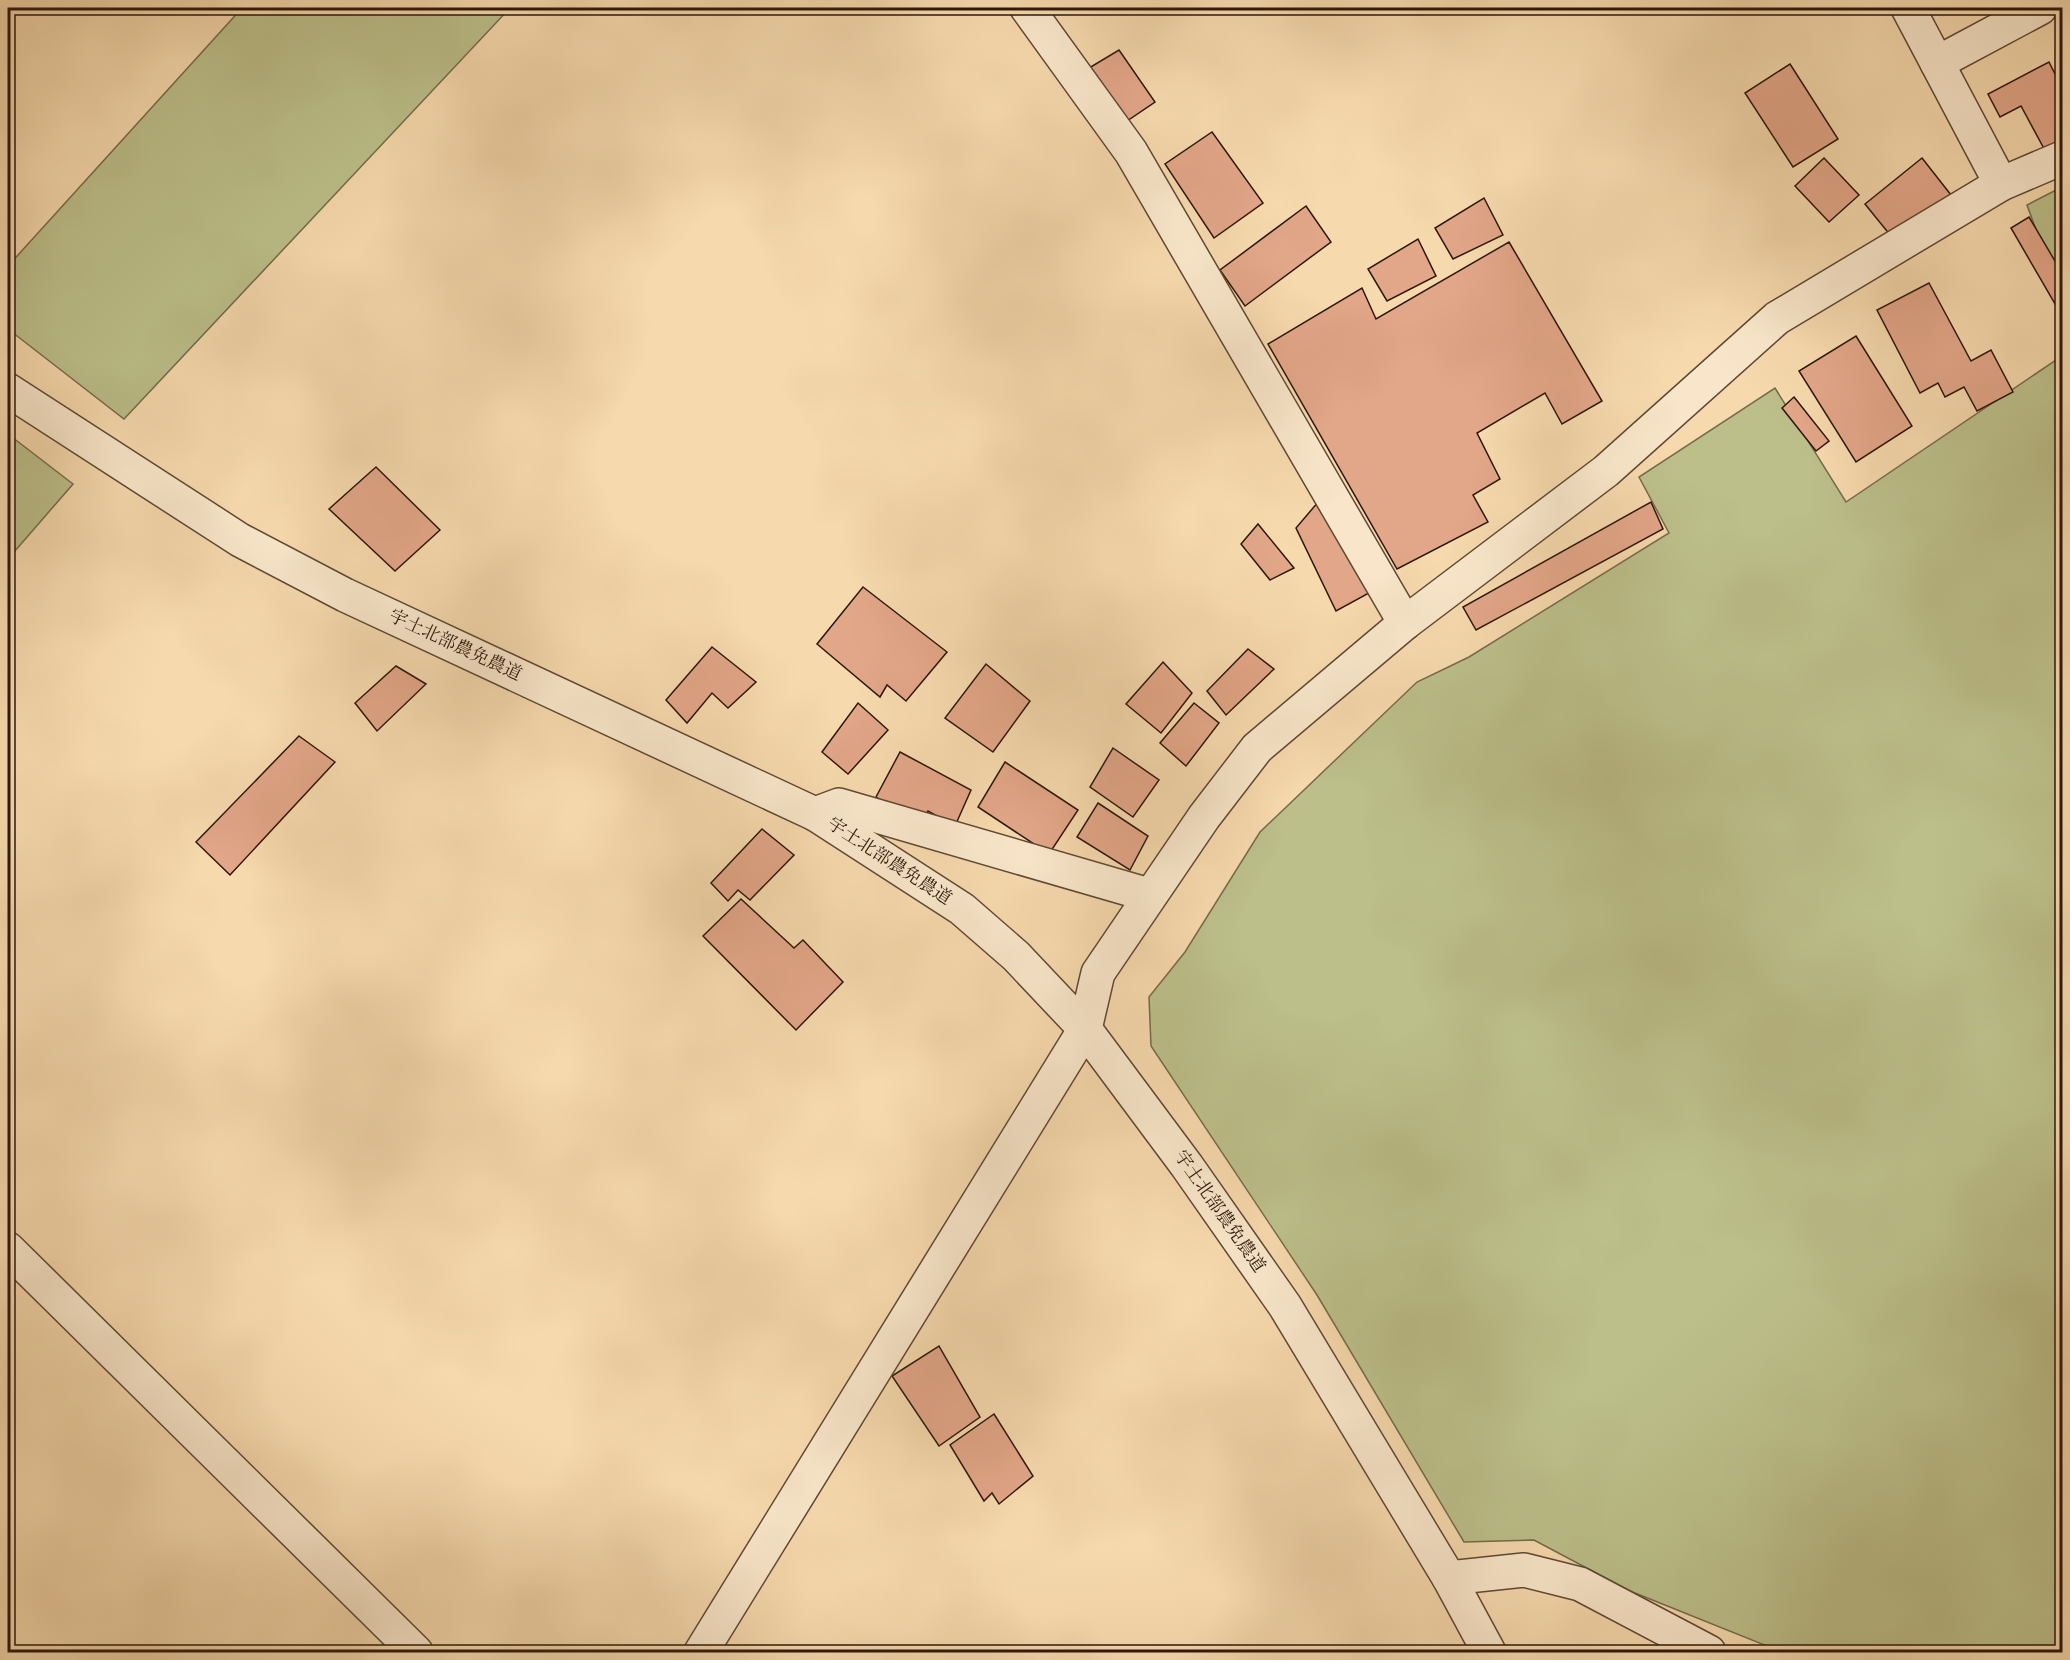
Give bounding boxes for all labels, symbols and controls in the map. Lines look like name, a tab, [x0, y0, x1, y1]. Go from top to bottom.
street label: 宇土北部農免農道	[385, 605, 525, 687]
street label: 宇土北部農免農道	[822, 813, 956, 911]
street label: 宇土北部農免農道	[1168, 1146, 1270, 1278]

